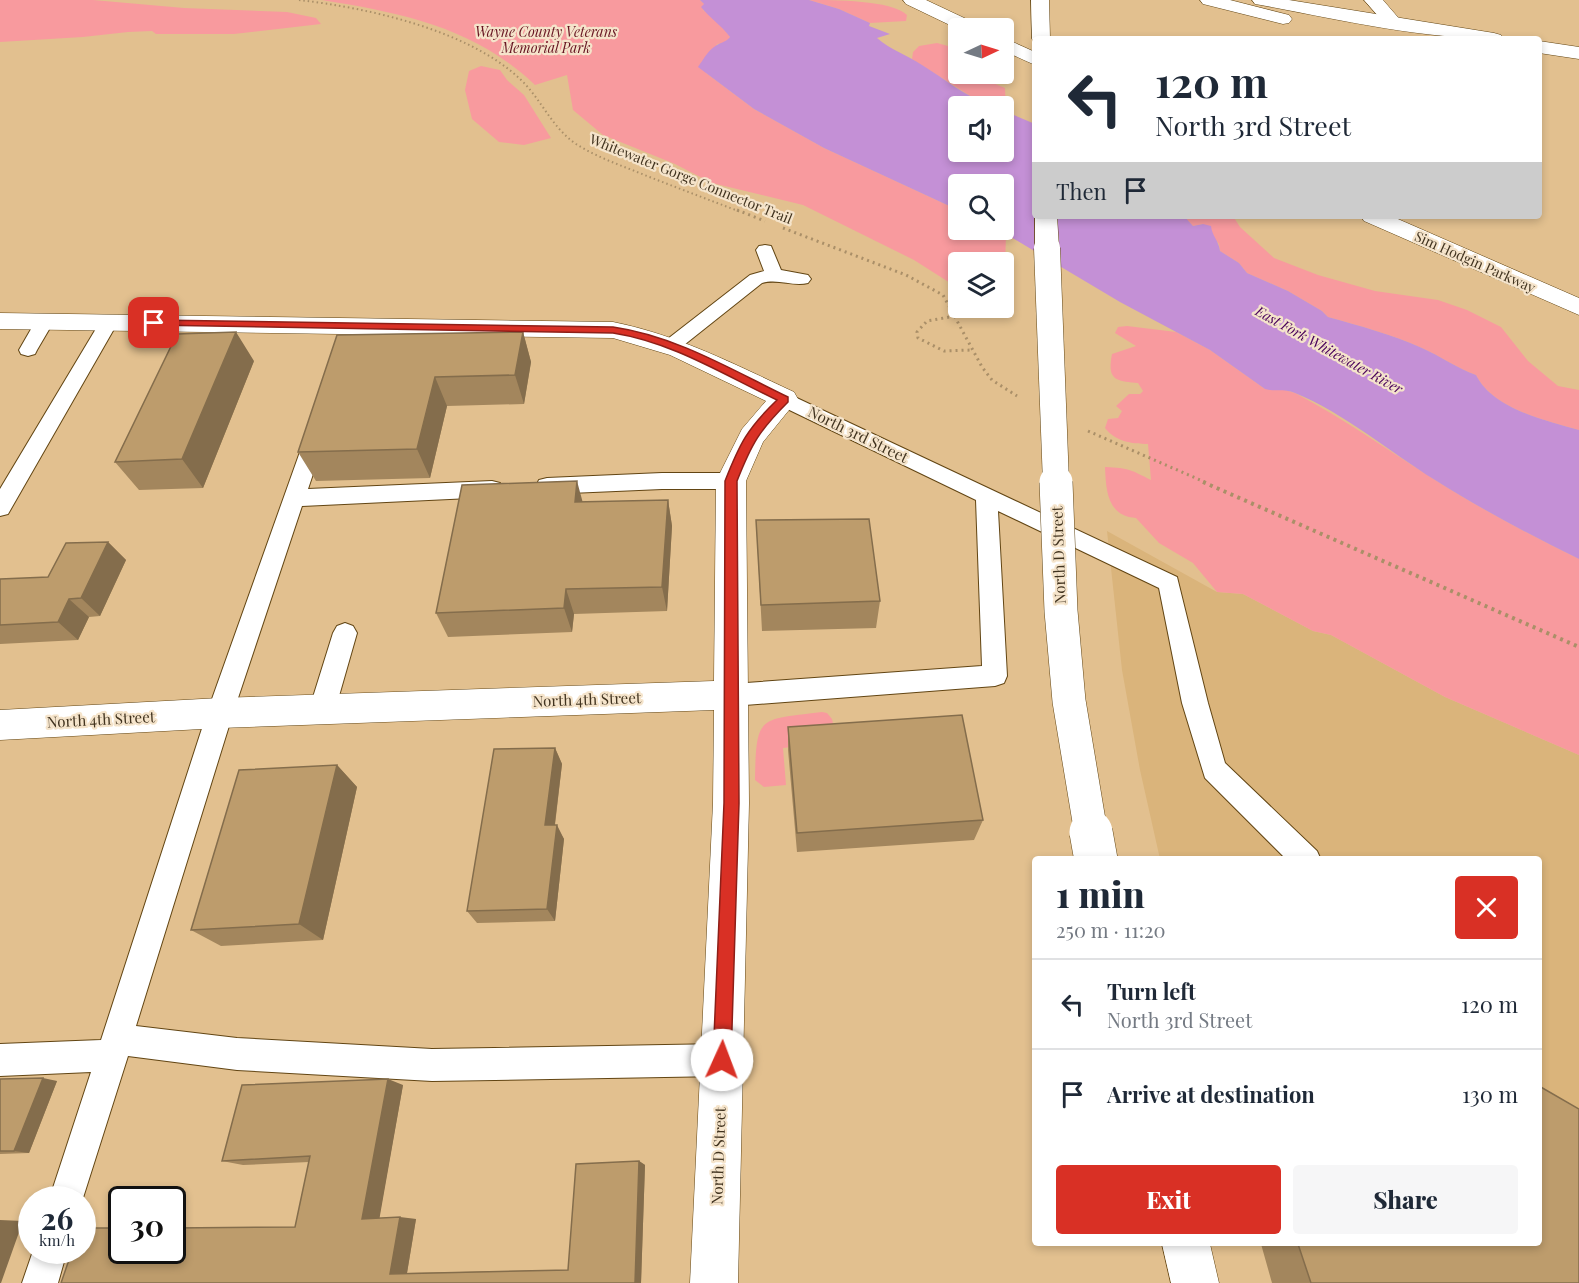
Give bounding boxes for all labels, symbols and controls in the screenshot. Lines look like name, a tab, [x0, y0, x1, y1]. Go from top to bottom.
north arrow	[948, 18, 1014, 84]
map controls	[948, 18, 1014, 318]
park label: Wayne County Veterans Memorial Park	[475, 22, 618, 57]
text: 120 m	[1155, 53, 1268, 109]
icon: left	[1056, 60, 1134, 138]
button: sound	[948, 96, 1014, 162]
text: North 3rd Street	[1155, 107, 1351, 143]
street label: Whitewater Gorge Connector Trail	[586, 129, 795, 228]
button: search	[948, 174, 1014, 240]
icon: arrive	[1119, 174, 1152, 207]
text: Then	[1056, 176, 1107, 206]
street label: Sim Hodgin Parkway	[1412, 226, 1539, 297]
button: layers	[948, 252, 1014, 318]
pin	[128, 297, 179, 348]
water label: East Fork Whitewater River	[1251, 301, 1407, 398]
icon: arrive	[137, 306, 170, 339]
street label: North 3rd Street	[805, 401, 912, 467]
street label: North D Street	[1046, 505, 1070, 604]
street label: North 4th Street	[532, 687, 642, 711]
street label: North 4th Street	[46, 706, 156, 732]
text: 1 min	[1056, 869, 1145, 917]
button: close	[1455, 876, 1518, 939]
text: 250 m · 11:20	[1056, 916, 1166, 943]
text: Turn left	[1107, 976, 1196, 1006]
icon: left	[1056, 988, 1089, 1021]
text: 120 m	[1461, 989, 1518, 1019]
text: North 3rd Street	[1107, 1006, 1252, 1033]
position arrow	[690, 1028, 754, 1092]
icon: arrive	[1056, 1078, 1089, 1111]
text: Arrive at destination	[1107, 1079, 1315, 1109]
text: 130 m	[1462, 1079, 1518, 1109]
street label: North D Street	[706, 1106, 730, 1205]
button: Exit	[1056, 1165, 1281, 1234]
button: Share	[1293, 1165, 1518, 1234]
speed limit sign: 30	[108, 1186, 186, 1264]
text: 26	[41, 1198, 73, 1238]
text: km/h	[39, 1230, 75, 1250]

